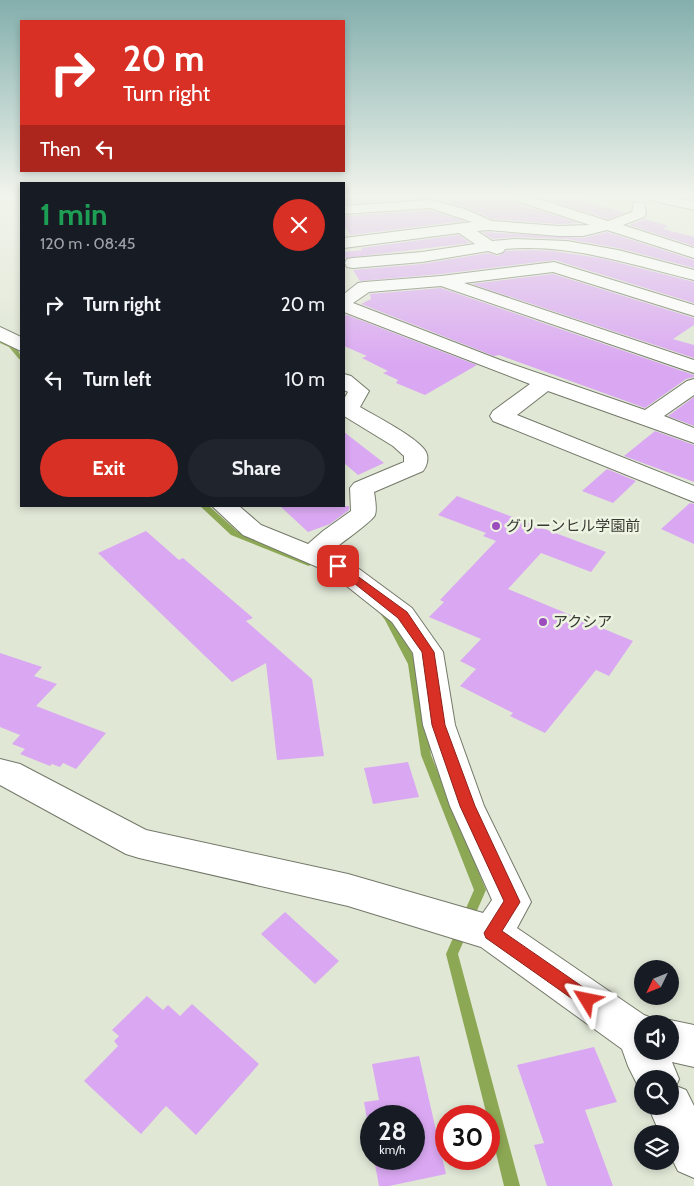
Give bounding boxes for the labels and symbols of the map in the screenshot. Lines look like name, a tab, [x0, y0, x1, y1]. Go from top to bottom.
place label: グリーンヒル学園前	[506, 517, 640, 535]
marker: グリーンヒル学園前	[490, 520, 502, 532]
pin	[317, 545, 359, 587]
place label: アクシア	[553, 613, 612, 631]
marker: アクシア	[537, 616, 549, 628]
north arrow	[634, 960, 679, 1005]
position arrow	[560, 973, 612, 1025]
speed limit sign: 30	[435, 1105, 500, 1170]

